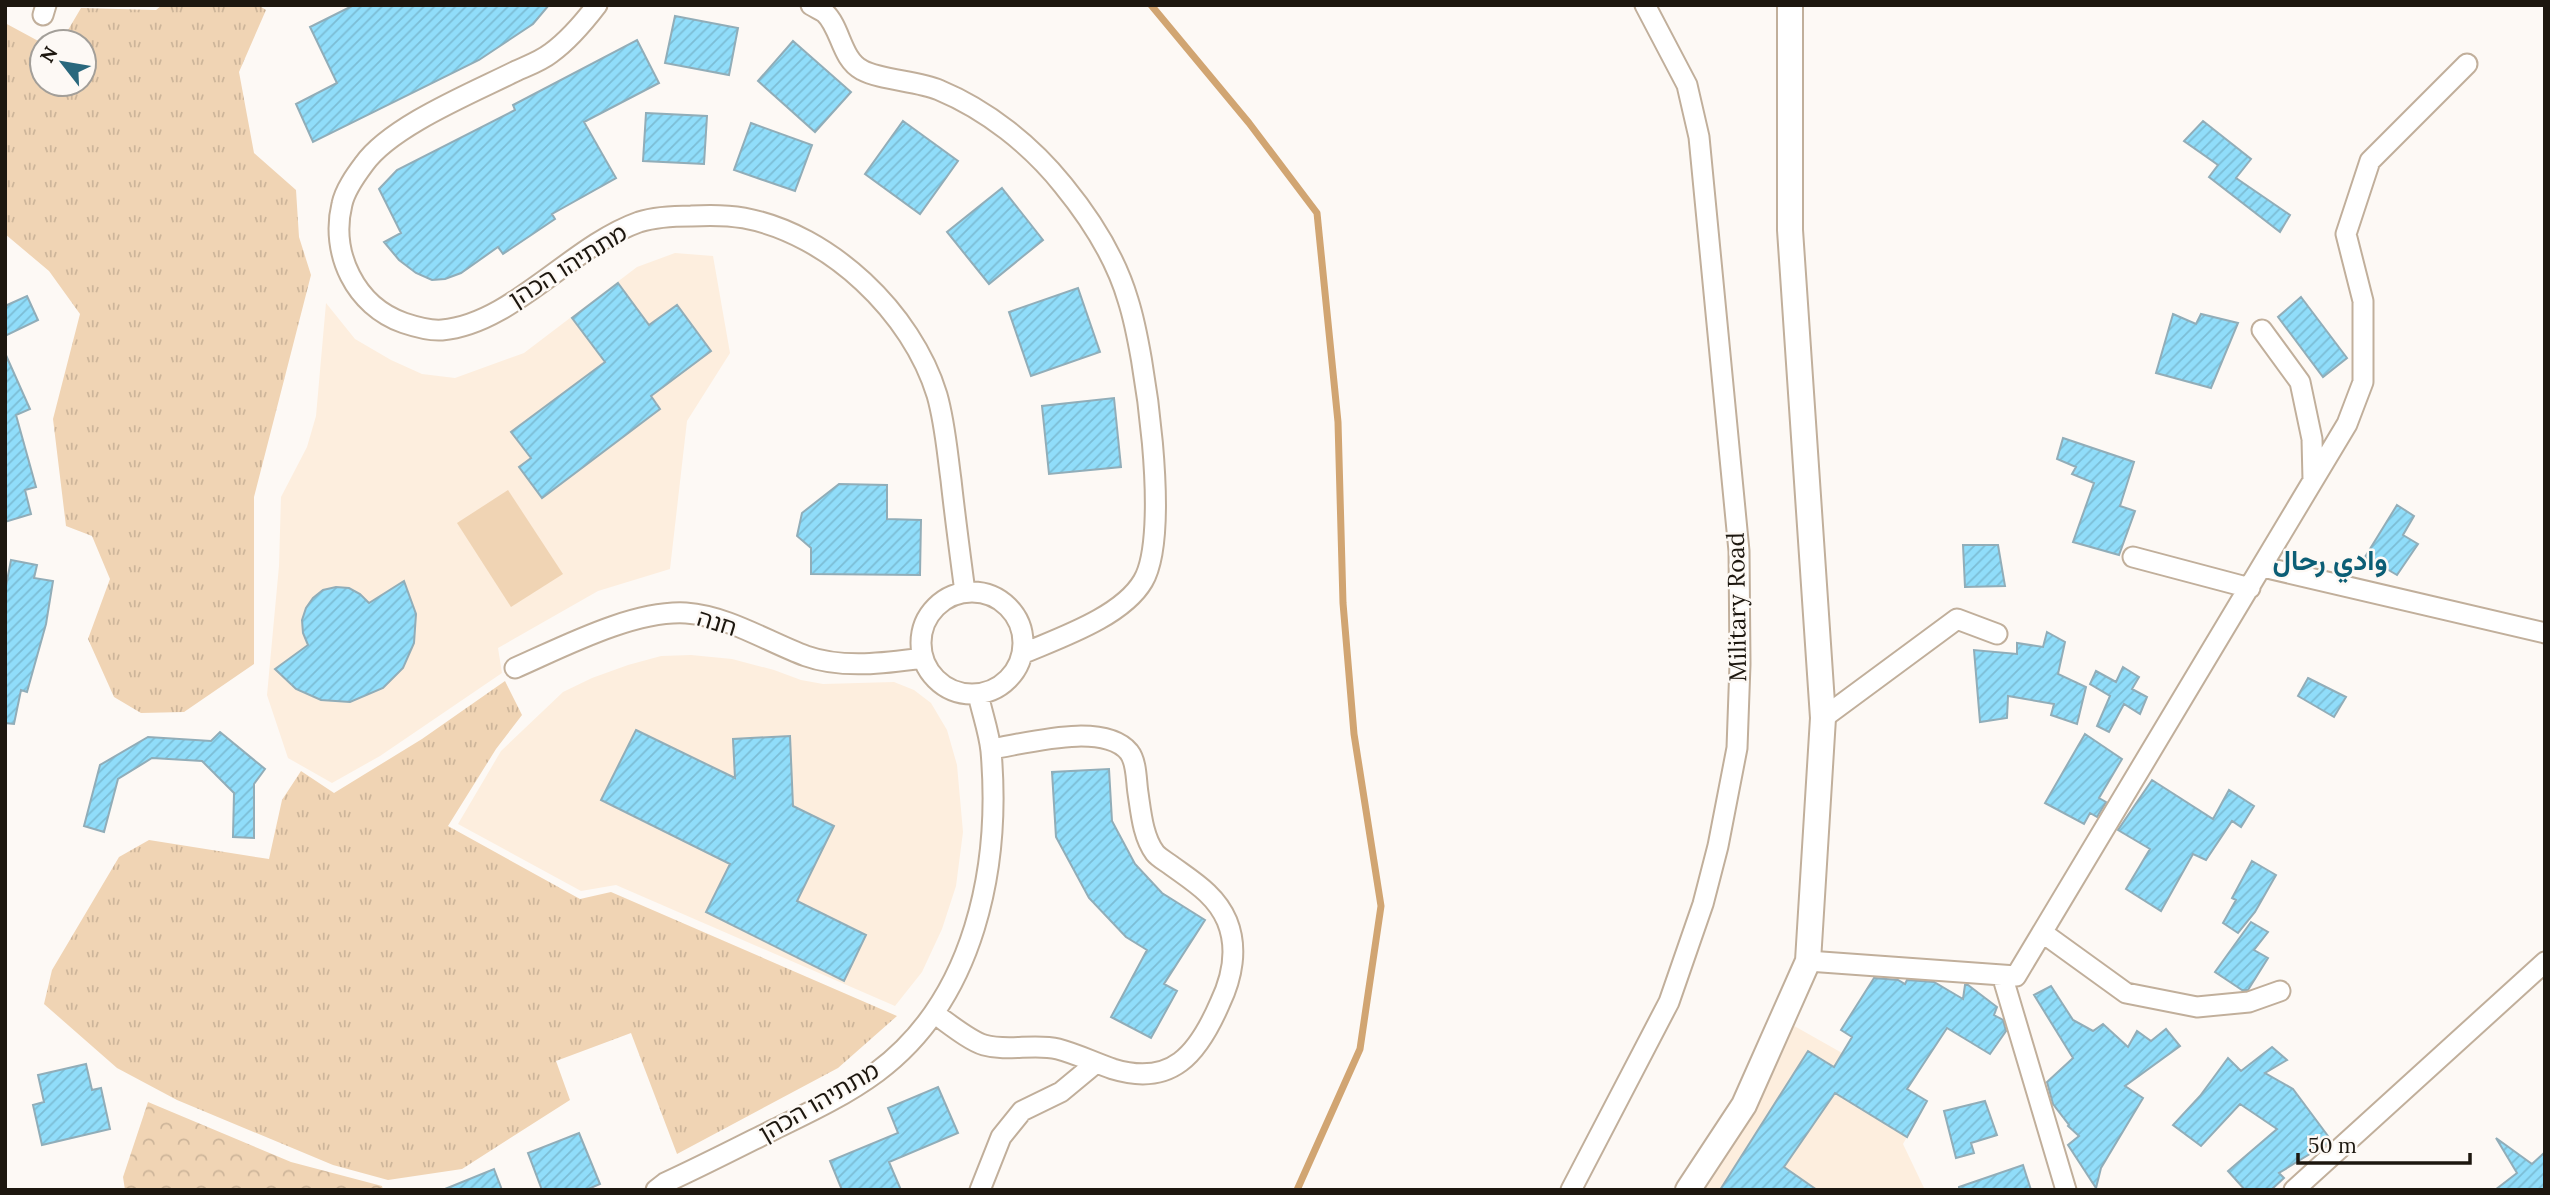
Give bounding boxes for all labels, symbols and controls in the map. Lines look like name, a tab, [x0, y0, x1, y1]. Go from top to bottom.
north arrow	[28, 28, 98, 98]
text: N	[34, 42, 63, 67]
street label: מתתיהו הכהן	[503, 217, 633, 314]
street label: Military Road	[1720, 532, 1753, 682]
district label: وادي رحال	[2272, 542, 2388, 584]
street label: חנה	[693, 602, 741, 643]
street label: מתתיהו הכהן	[753, 1055, 884, 1148]
scale bar	[2298, 1122, 2470, 1166]
text: 50 m	[2308, 1132, 2357, 1159]

